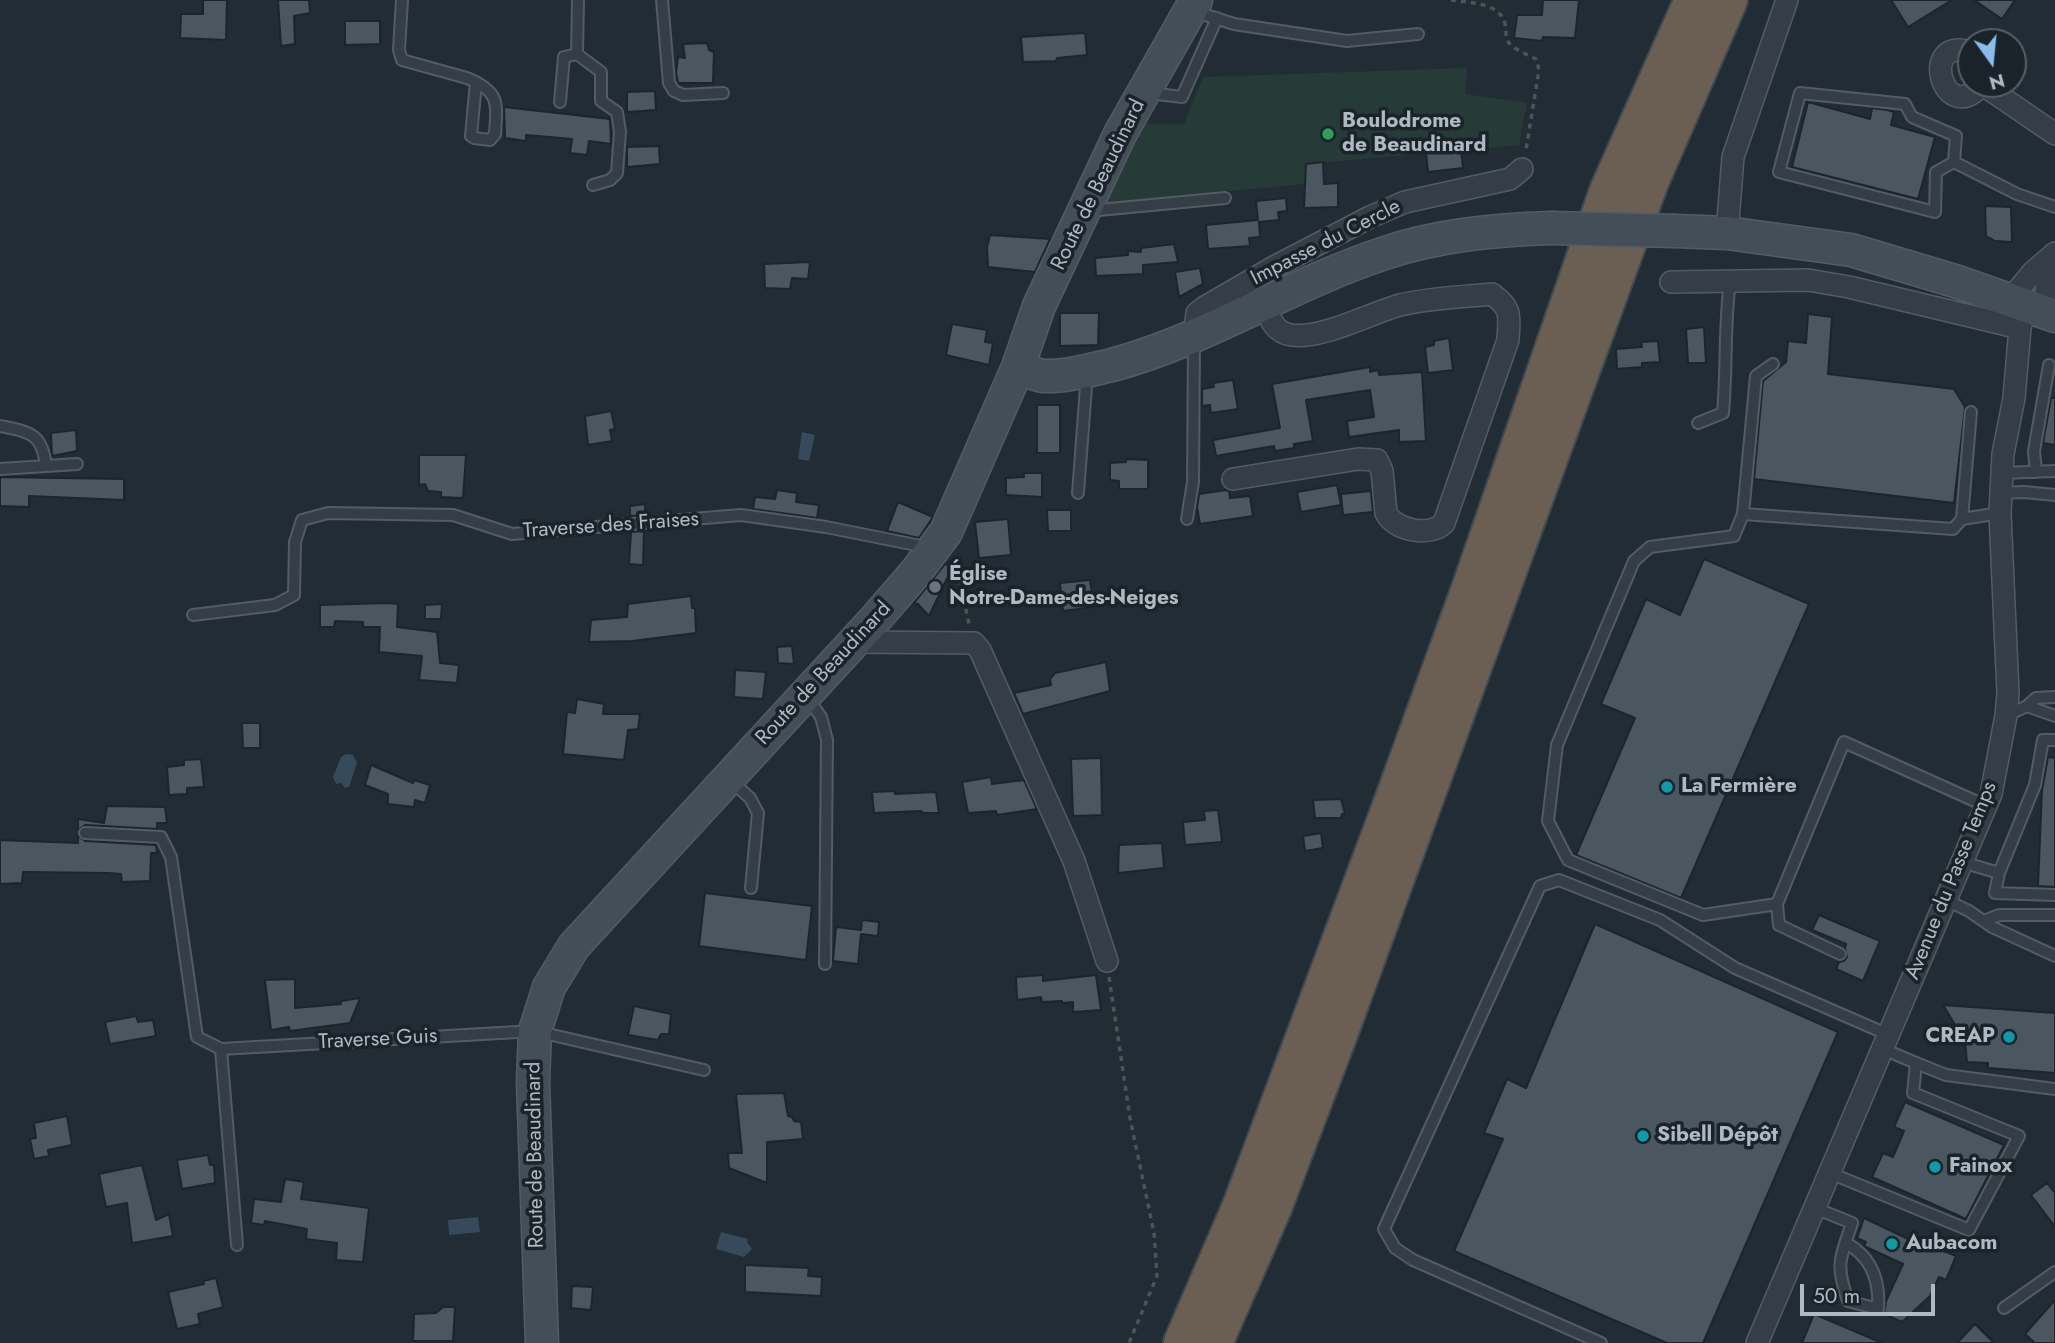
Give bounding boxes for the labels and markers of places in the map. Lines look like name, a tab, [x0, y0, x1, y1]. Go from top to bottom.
place label: Boulodrome de Beaudinard	[1342, 109, 1486, 159]
marker: Boulodrome de Beaudinard	[1320, 126, 1336, 142]
place label: Église Notre-Dame-des-Neiges	[949, 562, 1179, 612]
marker: Église Notre-Dame-des-Neiges	[927, 579, 943, 595]
place label: La Fermière	[1681, 774, 1797, 800]
marker: La Fermière	[1659, 779, 1675, 795]
place label: CREAP	[1926, 1024, 1995, 1050]
marker: CREAP	[2001, 1029, 2017, 1045]
place label: Sibell Dépôt	[1657, 1123, 1778, 1149]
marker: Sibell Dépôt	[1635, 1128, 1651, 1144]
place label: Fainox	[1949, 1154, 2012, 1180]
marker: Fainox	[1927, 1159, 1943, 1175]
place label: Aubacom	[1906, 1231, 1997, 1257]
marker: Aubacom	[1884, 1236, 1900, 1252]

